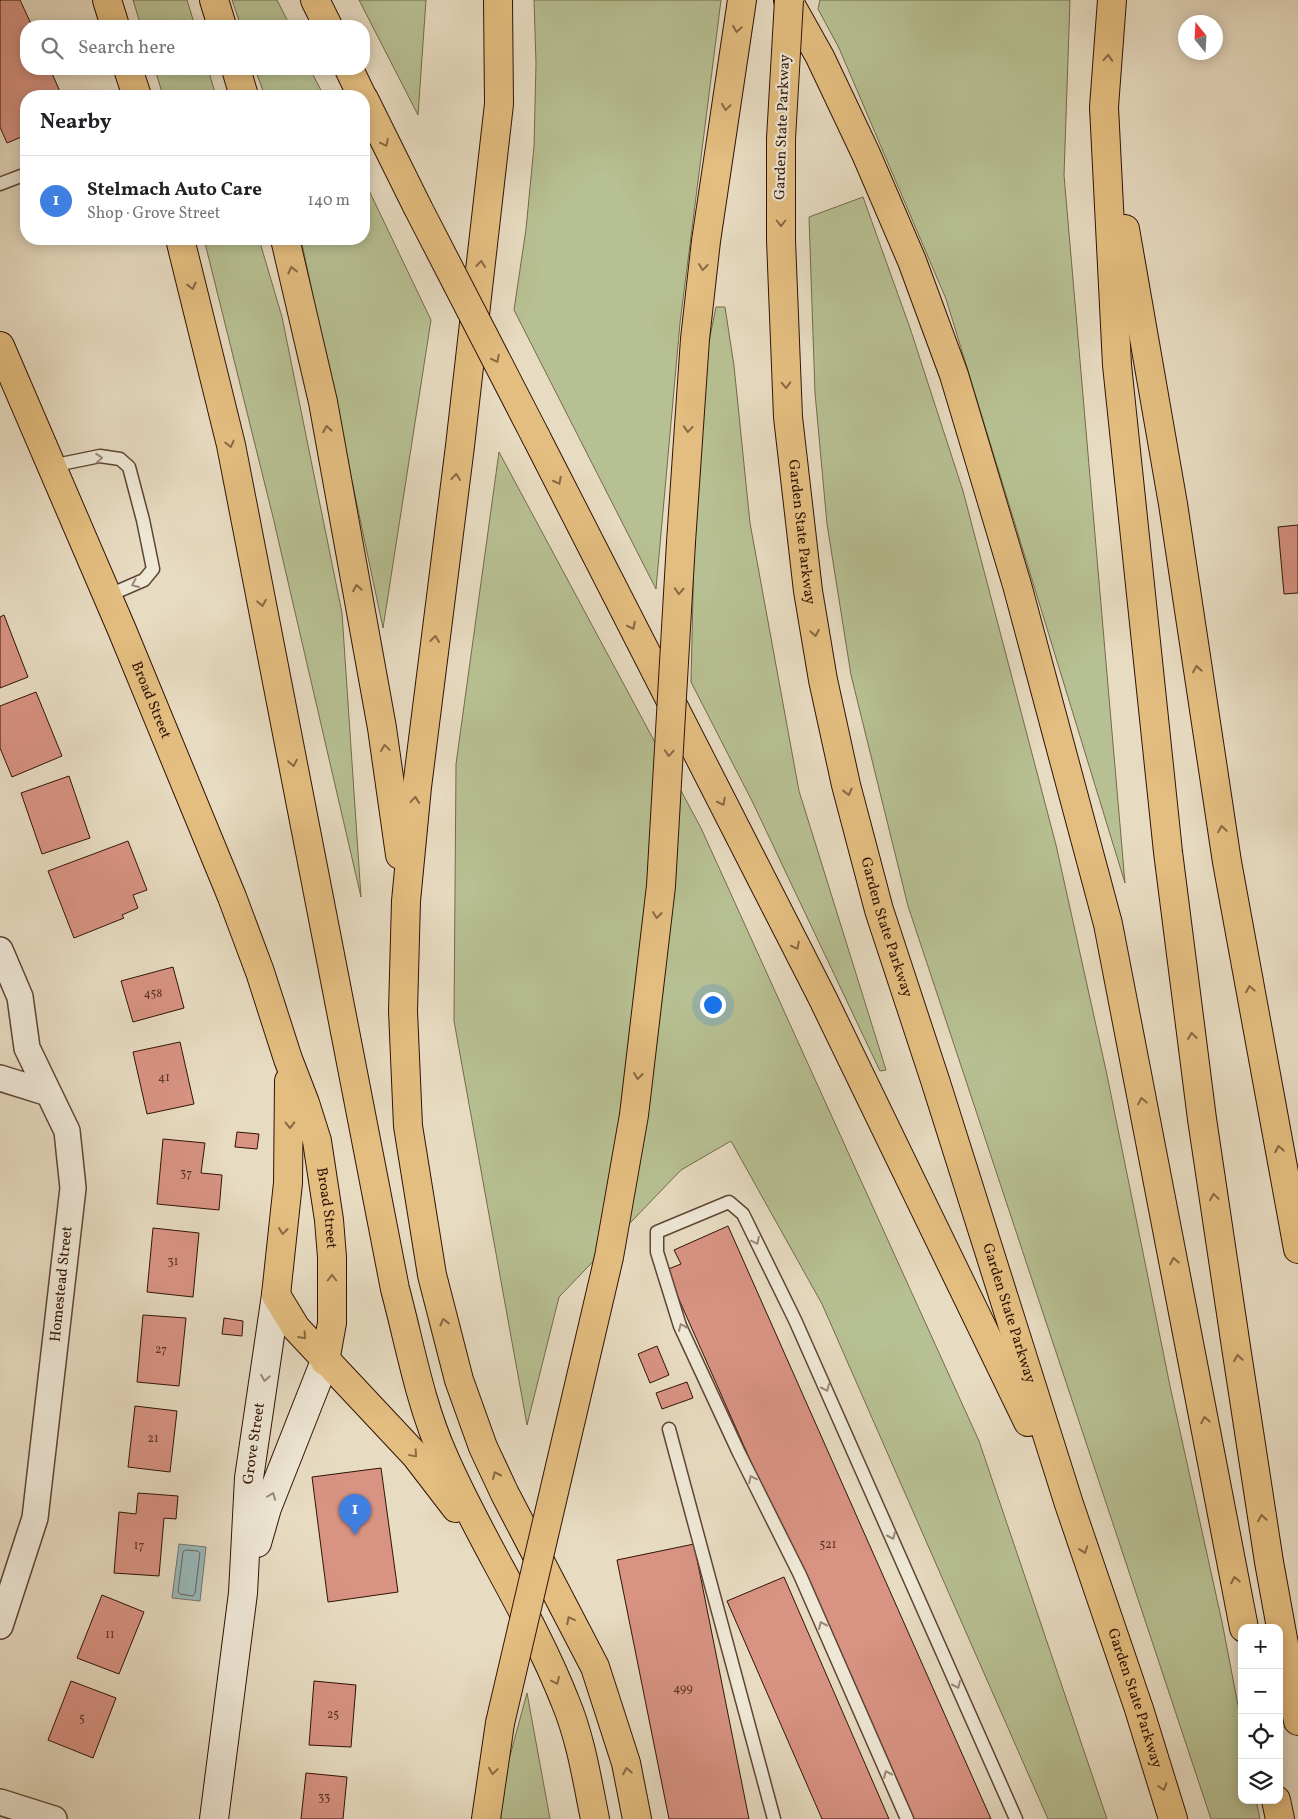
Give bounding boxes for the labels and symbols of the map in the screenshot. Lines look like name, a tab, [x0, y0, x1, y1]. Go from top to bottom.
north arrow	[1178, 15, 1223, 60]
one-way arrow	[733, 25, 743, 33]
street label: Garden State Parkway	[770, 54, 796, 200]
one-way arrow	[1102, 54, 1113, 62]
one-way arrow	[721, 103, 732, 111]
one-way arrow	[379, 137, 389, 146]
one-way arrow	[776, 219, 786, 227]
one-way arrow	[475, 260, 486, 268]
one-way arrow	[698, 264, 709, 272]
one-way arrow	[288, 266, 298, 274]
one-way arrow	[186, 282, 196, 290]
one-way arrow	[490, 353, 500, 362]
one-way arrow	[781, 381, 792, 389]
one-way arrow	[323, 424, 333, 433]
one-way arrow	[682, 425, 693, 433]
one-way arrow	[224, 439, 235, 448]
one-way arrow	[95, 452, 103, 463]
street label: Garden State Parkway	[782, 458, 821, 606]
one-way arrow	[450, 473, 461, 481]
one-way arrow	[552, 476, 562, 485]
one-way arrow	[131, 578, 140, 589]
one-way arrow	[352, 584, 362, 593]
one-way arrow	[673, 587, 684, 595]
one-way arrow	[256, 599, 266, 608]
one-way arrow	[626, 620, 636, 629]
one-way arrow	[810, 629, 820, 637]
one-way arrow	[429, 634, 440, 642]
street label: Broad Street	[126, 658, 176, 742]
one-way arrow	[1193, 664, 1203, 673]
one-way arrow	[380, 744, 390, 753]
one-way arrow	[664, 749, 675, 757]
one-way arrow	[287, 758, 297, 767]
one-way arrow	[842, 788, 853, 797]
one-way arrow	[410, 796, 421, 804]
one-way arrow	[716, 796, 726, 805]
one-way arrow	[1217, 825, 1227, 834]
street label: Garden State Parkway	[855, 855, 918, 1000]
one-way arrow	[652, 911, 663, 919]
one-way arrow	[790, 941, 800, 950]
one-way arrow	[1245, 985, 1256, 994]
house number: 458	[144, 986, 162, 1002]
your location	[700, 992, 726, 1018]
one-way arrow	[1187, 1032, 1198, 1040]
house number: 41	[158, 1070, 170, 1086]
one-way arrow	[633, 1073, 644, 1081]
one-way arrow	[1138, 1097, 1148, 1106]
one-way arrow	[285, 1122, 295, 1130]
one-way arrow	[1275, 1145, 1285, 1153]
house number: 37	[180, 1166, 192, 1182]
street label: Broad Street	[311, 1166, 342, 1249]
one-way arrow	[1209, 1193, 1220, 1201]
street label: Homestead Street	[45, 1225, 79, 1343]
one-way arrow	[278, 1227, 289, 1235]
one-way arrow	[750, 1236, 760, 1245]
street label: Garden State Parkway	[977, 1241, 1041, 1386]
house number: 31	[168, 1254, 178, 1270]
one-way arrow	[1169, 1256, 1179, 1265]
one-way arrow	[327, 1274, 337, 1282]
one-way arrow	[439, 1317, 450, 1326]
one-way arrow	[677, 1323, 688, 1332]
one-way arrow	[297, 1330, 306, 1339]
house number: 27	[155, 1342, 167, 1358]
one-way arrow	[1233, 1353, 1244, 1361]
one-way arrow	[260, 1374, 270, 1383]
one-way arrow	[819, 1383, 830, 1392]
street label: Grove Street	[238, 1401, 271, 1485]
one-way arrow	[1200, 1416, 1210, 1425]
house number: 21	[147, 1431, 159, 1447]
one-way arrow	[408, 1449, 417, 1458]
one-way arrow	[492, 1471, 503, 1480]
one-way arrow	[748, 1475, 758, 1484]
one-way arrow	[265, 1492, 276, 1501]
pin: 1	[339, 1494, 371, 1535]
one-way arrow	[1258, 1514, 1268, 1523]
one-way arrow	[886, 1532, 896, 1540]
house number: 521	[820, 1537, 836, 1553]
house number: 17	[134, 1538, 144, 1554]
one-way arrow	[1078, 1545, 1088, 1554]
one-way arrow	[1230, 1575, 1241, 1584]
one-way arrow	[567, 1616, 577, 1625]
one-way arrow	[818, 1621, 829, 1630]
street label: Garden State Parkway	[1102, 1626, 1167, 1771]
house number: 11	[105, 1627, 115, 1643]
one-way arrow	[550, 1676, 560, 1685]
one-way arrow	[950, 1680, 961, 1689]
house number: 499	[673, 1681, 693, 1697]
house number: 25	[327, 1707, 339, 1723]
house number: 5	[79, 1711, 85, 1727]
one-way arrow	[488, 1767, 499, 1775]
one-way arrow	[622, 1767, 633, 1776]
one-way arrow	[883, 1770, 894, 1779]
one-way arrow	[1158, 1783, 1168, 1791]
house number: 33	[318, 1790, 330, 1806]

